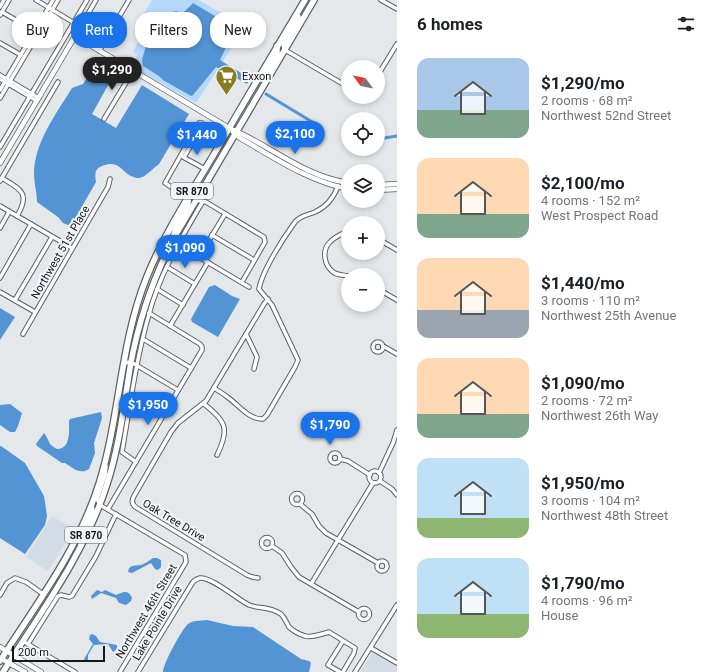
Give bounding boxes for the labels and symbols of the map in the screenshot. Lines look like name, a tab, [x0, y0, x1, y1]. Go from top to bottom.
pin: $1,290	[79, 57, 145, 91]
north arrow	[341, 60, 385, 104]
supermarket icon: Exxon	[213, 63, 239, 96]
place label: Exxon	[242, 70, 271, 83]
pin: $2,100	[262, 121, 328, 155]
pin: $1,440	[164, 122, 230, 156]
road number: SR 870	[171, 183, 213, 199]
street label: Northwest 51st Place	[28, 203, 93, 301]
pin: $1,090	[152, 235, 218, 269]
pin: $1,950	[115, 392, 181, 426]
pin: $1,790	[297, 412, 363, 446]
street label: Oak Tree Drive	[140, 497, 207, 544]
road number: SR 870	[65, 527, 107, 543]
street label: Northwest 46th Street	[113, 561, 180, 661]
street label: Lake Pointe Drive	[130, 583, 185, 663]
scale bar	[12, 644, 105, 663]

